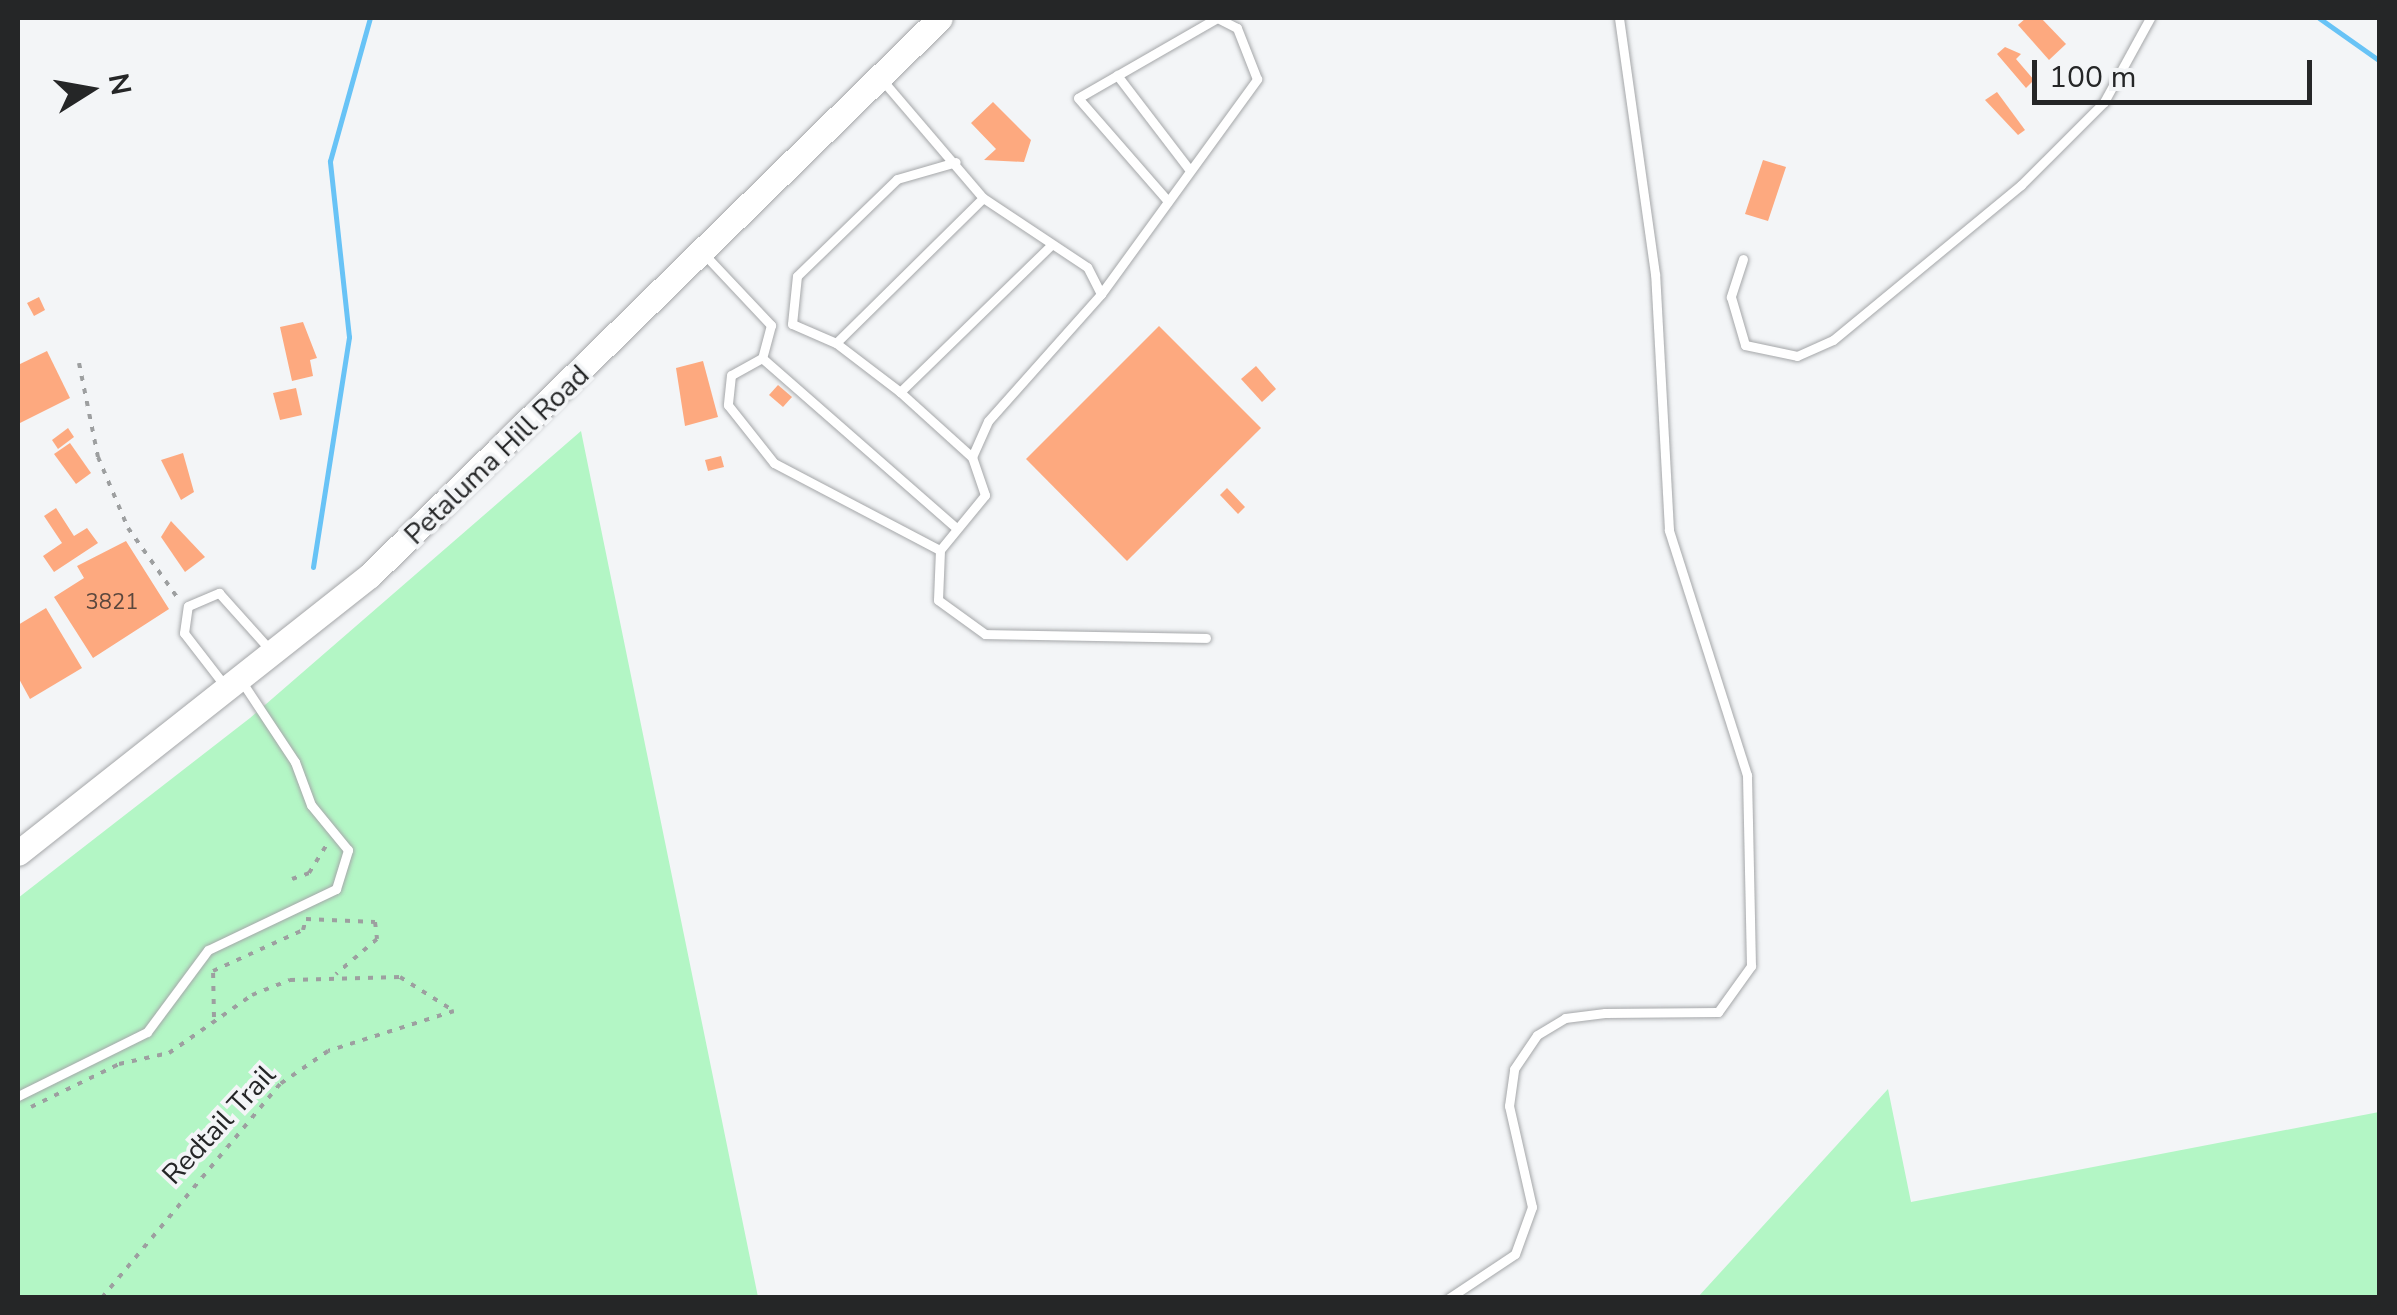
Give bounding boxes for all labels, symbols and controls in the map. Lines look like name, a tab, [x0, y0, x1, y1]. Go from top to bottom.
north arrow	[40, 40, 140, 140]
scale bar	[2037, 40, 2317, 102]
text: 100 m	[2049, 57, 2136, 98]
text: N	[99, 70, 140, 98]
street label: Petaluma Hill Road	[398, 358, 596, 552]
house number: 3821	[86, 590, 138, 616]
street label: Redtail Trail	[155, 1059, 283, 1191]

